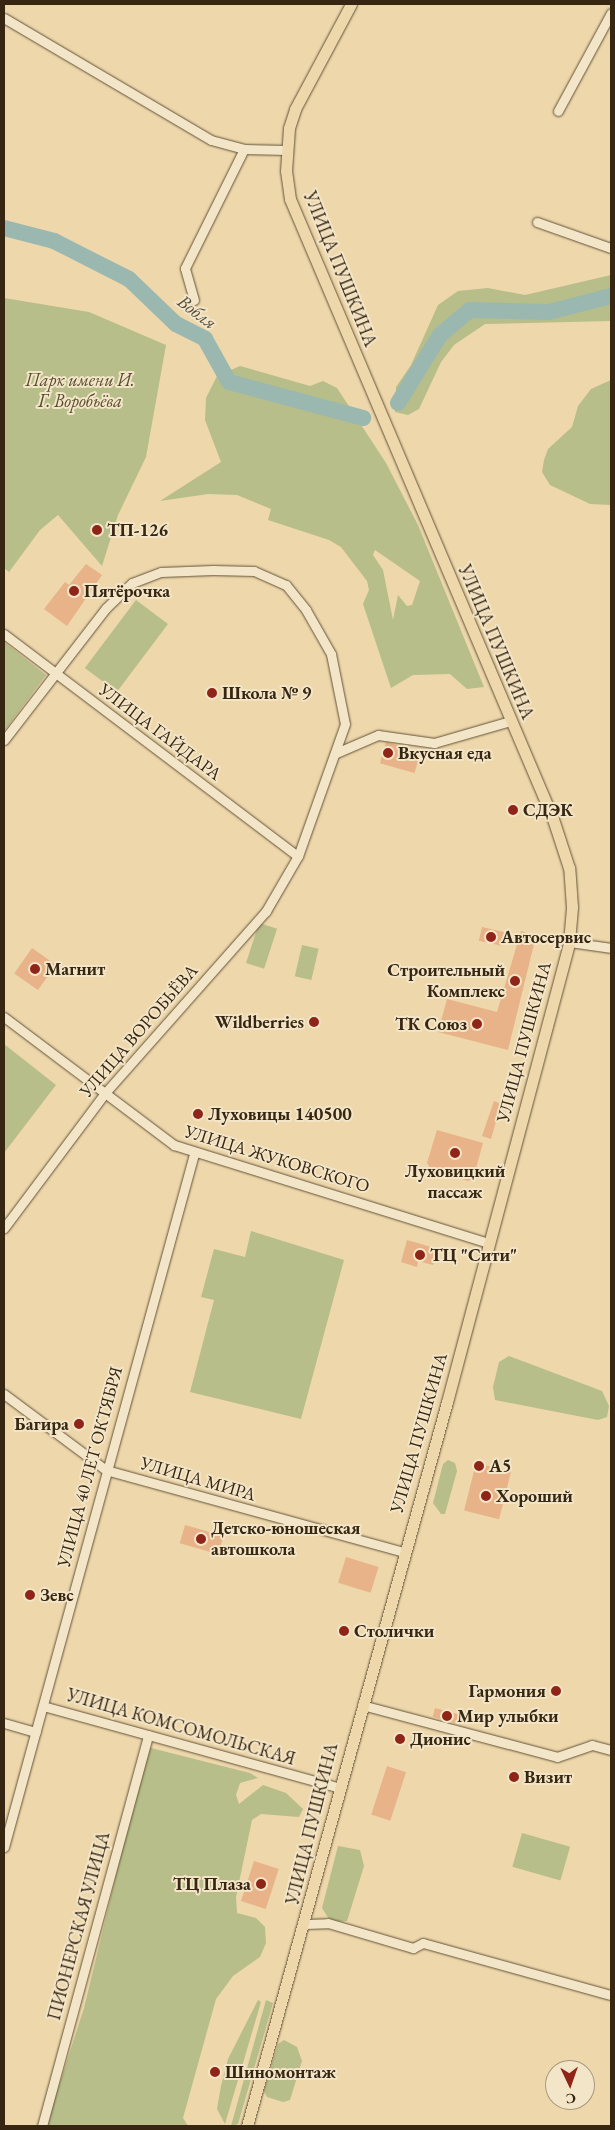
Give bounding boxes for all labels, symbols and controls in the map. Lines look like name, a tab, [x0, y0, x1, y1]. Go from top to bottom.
street label: УЛИЦА ПУШКИНА	[299, 188, 381, 350]
water label: Вобля	[173, 290, 221, 334]
park label: Парк имени И. Г. Воробьёва	[25, 370, 135, 412]
place label: ТП-126	[107, 519, 168, 541]
marker: ТП-126	[91, 524, 103, 536]
street label: УЛИЦА ПУШКИНА	[454, 561, 538, 723]
place label: Пятёрочка	[84, 580, 170, 602]
marker: Пятёрочка	[68, 585, 80, 597]
street label: УЛИЦА ГАЙДАРА	[94, 679, 226, 785]
place label: Школа № 9	[222, 682, 311, 704]
marker: Школа № 9	[206, 687, 218, 699]
place label: Вкусная еда	[398, 742, 492, 764]
marker: Вкусная еда	[382, 747, 394, 759]
place label: СДЭК	[523, 799, 573, 821]
marker: СДЭК	[507, 804, 519, 816]
place label: Автосервис	[501, 926, 591, 948]
marker: Автосервис	[485, 931, 497, 943]
place label: Магнит	[45, 958, 105, 980]
street label: УЛИЦА ПУШКИНА	[492, 959, 556, 1125]
street label: УЛИЦА ВОРОБЬЁВА	[75, 960, 203, 1102]
place label: Строительный Комплекс	[387, 960, 505, 1002]
marker: Магнит	[29, 963, 41, 975]
marker: Строительный Комплекс	[509, 975, 521, 987]
place label: Wildberries	[215, 1011, 304, 1033]
place label: ТК Союз	[395, 1013, 467, 1035]
marker: Wildberries	[308, 1016, 320, 1028]
marker: ТК Союз	[471, 1018, 483, 1030]
place label: Луховицы 140500	[208, 1103, 352, 1125]
marker: Луховицы 140500	[192, 1108, 204, 1120]
street label: УЛИЦА ЖУКОВСКОГО	[182, 1121, 372, 1197]
marker: Луховицкий пассаж	[449, 1147, 461, 1159]
place label: Луховицкий пассаж	[405, 1161, 505, 1204]
place label: ТЦ "Сити"	[430, 1244, 517, 1266]
marker: ТЦ "Сити"	[414, 1249, 426, 1261]
street label: УЛИЦА ПУШКИНА	[386, 1350, 452, 1516]
street label: УЛИЦА 40 ЛЕТ ОКТЯБРЯ	[53, 1364, 127, 1570]
place label: Багира	[14, 1413, 69, 1435]
marker: Багира	[73, 1418, 85, 1430]
street label: УЛИЦА МИРА	[138, 1452, 258, 1506]
place label: А5	[489, 1455, 511, 1477]
marker: А5	[473, 1460, 485, 1472]
place label: Хороший	[496, 1485, 573, 1507]
marker: Хороший	[480, 1490, 492, 1502]
place label: Детско-юношеская автошкола	[211, 1518, 360, 1560]
marker: Детско-юношеская автошкола	[195, 1533, 207, 1545]
place label: Зевс	[40, 1584, 74, 1606]
marker: Зевс	[24, 1589, 36, 1601]
place label: Столички	[354, 1620, 434, 1642]
marker: Столички	[338, 1625, 350, 1637]
place label: Гармония	[469, 1680, 546, 1702]
street label: УЛИЦА КОМСОМОЛЬСКАЯ	[64, 1684, 298, 1770]
marker: Гармония	[550, 1685, 562, 1697]
place label: Мир улыбки	[457, 1705, 559, 1727]
marker: Мир улыбки	[441, 1710, 453, 1722]
place label: Дионис	[410, 1728, 471, 1750]
marker: Дионис	[394, 1733, 406, 1745]
street label: УЛИЦА ПУШКИНА	[281, 1741, 343, 1907]
place label: Визит	[524, 1766, 572, 1788]
marker: Визит	[508, 1771, 520, 1783]
street label: ПИОНЕРСКАЯ УЛИЦА	[43, 1829, 115, 2023]
place label: ТЦ Плаза	[173, 1873, 251, 1895]
marker: ТЦ Плаза	[255, 1878, 267, 1890]
north arrow	[545, 2060, 595, 2110]
place label: Шиномонтаж	[225, 2061, 336, 2083]
marker: Шиномонтаж	[209, 2066, 221, 2078]
text: С	[565, 2090, 576, 2108]

